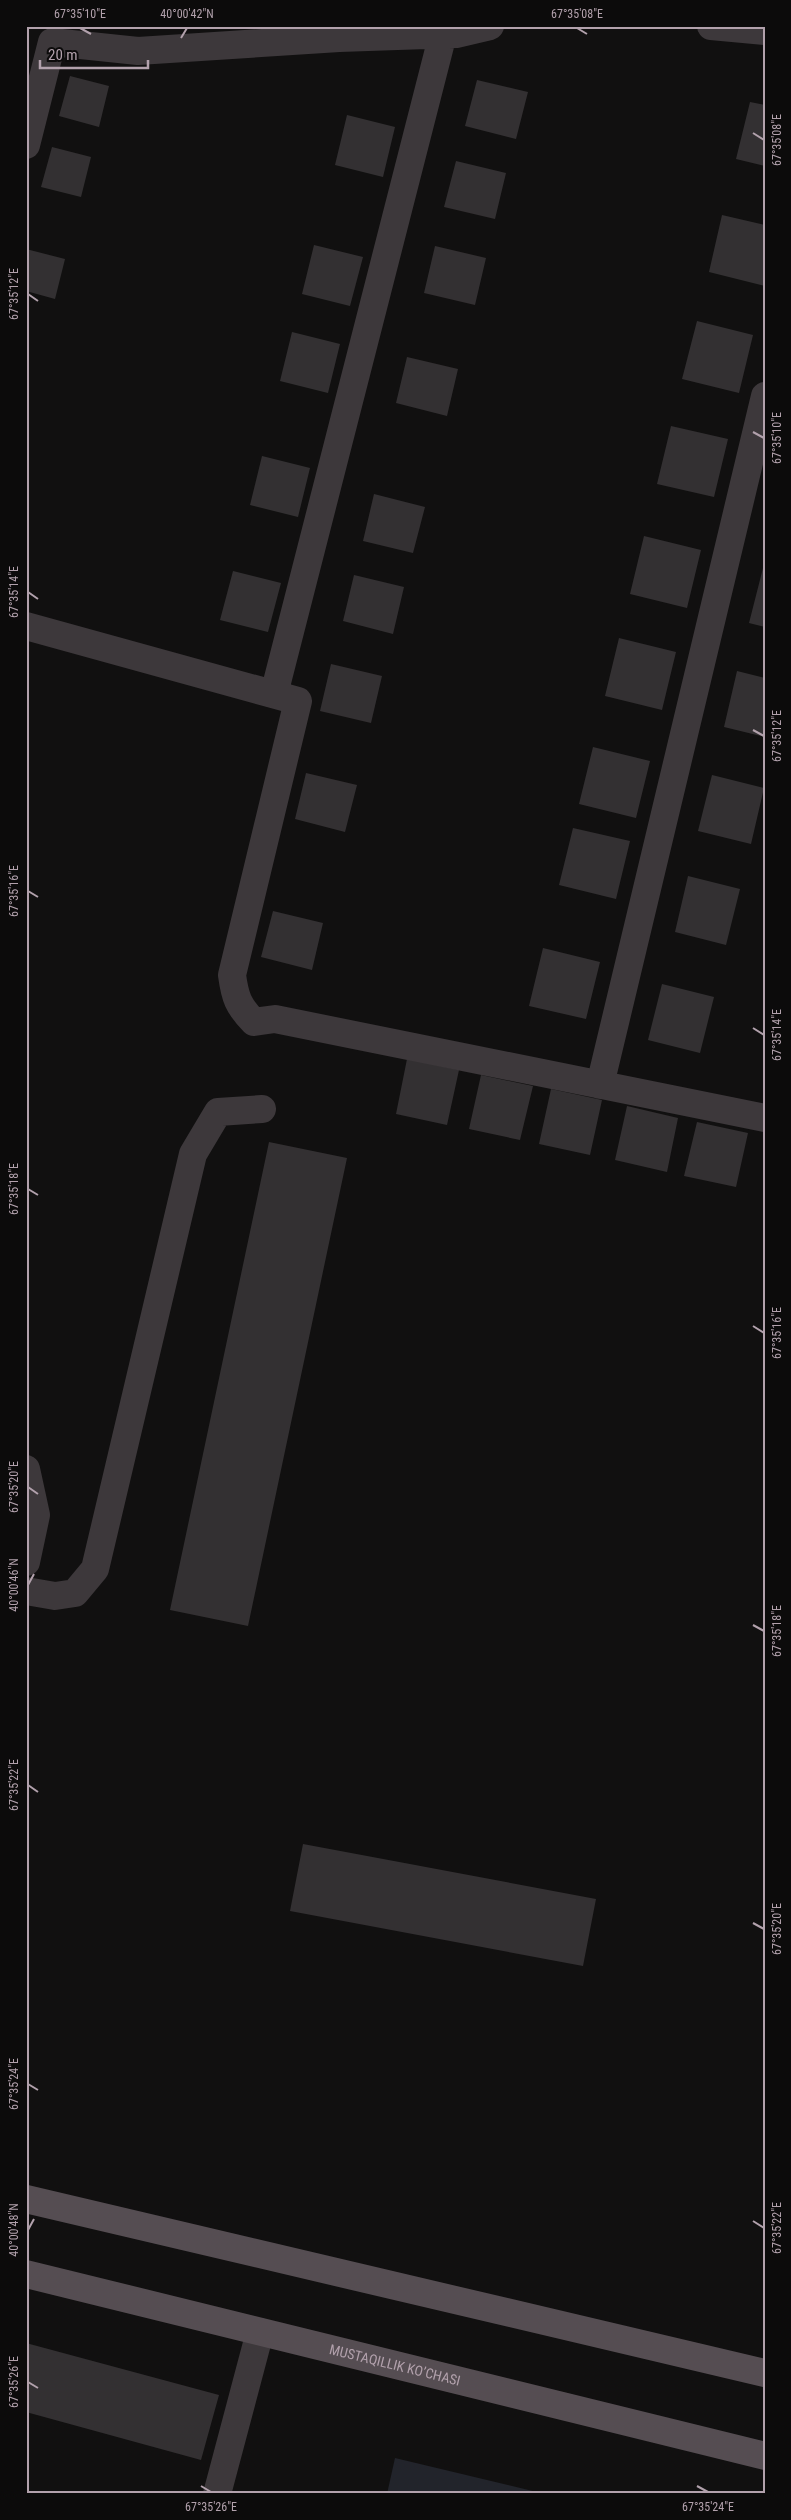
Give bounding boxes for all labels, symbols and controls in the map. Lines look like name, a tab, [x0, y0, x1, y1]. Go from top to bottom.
text: 67°35'10"E	[54, 7, 106, 21]
text: 40°00'42"N	[160, 7, 214, 21]
text: 67°35'08"E	[551, 7, 603, 21]
scale bar	[40, 38, 148, 70]
text: 20 m	[48, 46, 78, 64]
text: 67°35'08"E	[770, 114, 784, 166]
text: 67°35'12"E	[7, 268, 21, 320]
text: 67°35'10"E	[770, 412, 784, 464]
text: 67°35'14"E	[7, 566, 21, 618]
text: 67°35'12"E	[770, 710, 784, 762]
text: 67°35'16"E	[7, 865, 21, 917]
text: 67°35'14"E	[770, 1009, 784, 1061]
text: 67°35'18"E	[7, 1163, 21, 1215]
text: 67°35'16"E	[770, 1307, 784, 1359]
text: 67°35'20"E	[7, 1461, 21, 1513]
text: 40°00'46"N	[7, 1558, 21, 1612]
text: 67°35'18"E	[770, 1605, 784, 1657]
text: 67°35'22"E	[7, 1759, 21, 1811]
text: 67°35'20"E	[770, 1903, 784, 1955]
text: 67°35'24"E	[7, 2058, 21, 2110]
text: 67°35'22"E	[770, 2202, 784, 2254]
text: 40°00'48"N	[7, 2203, 21, 2257]
street label: MUSTAQILLIK KO’CHASI	[328, 2341, 462, 2389]
text: 67°35'26"E	[7, 2356, 21, 2408]
text: 67°35'26"E	[185, 2500, 237, 2514]
text: 67°35'24"E	[682, 2500, 734, 2514]

